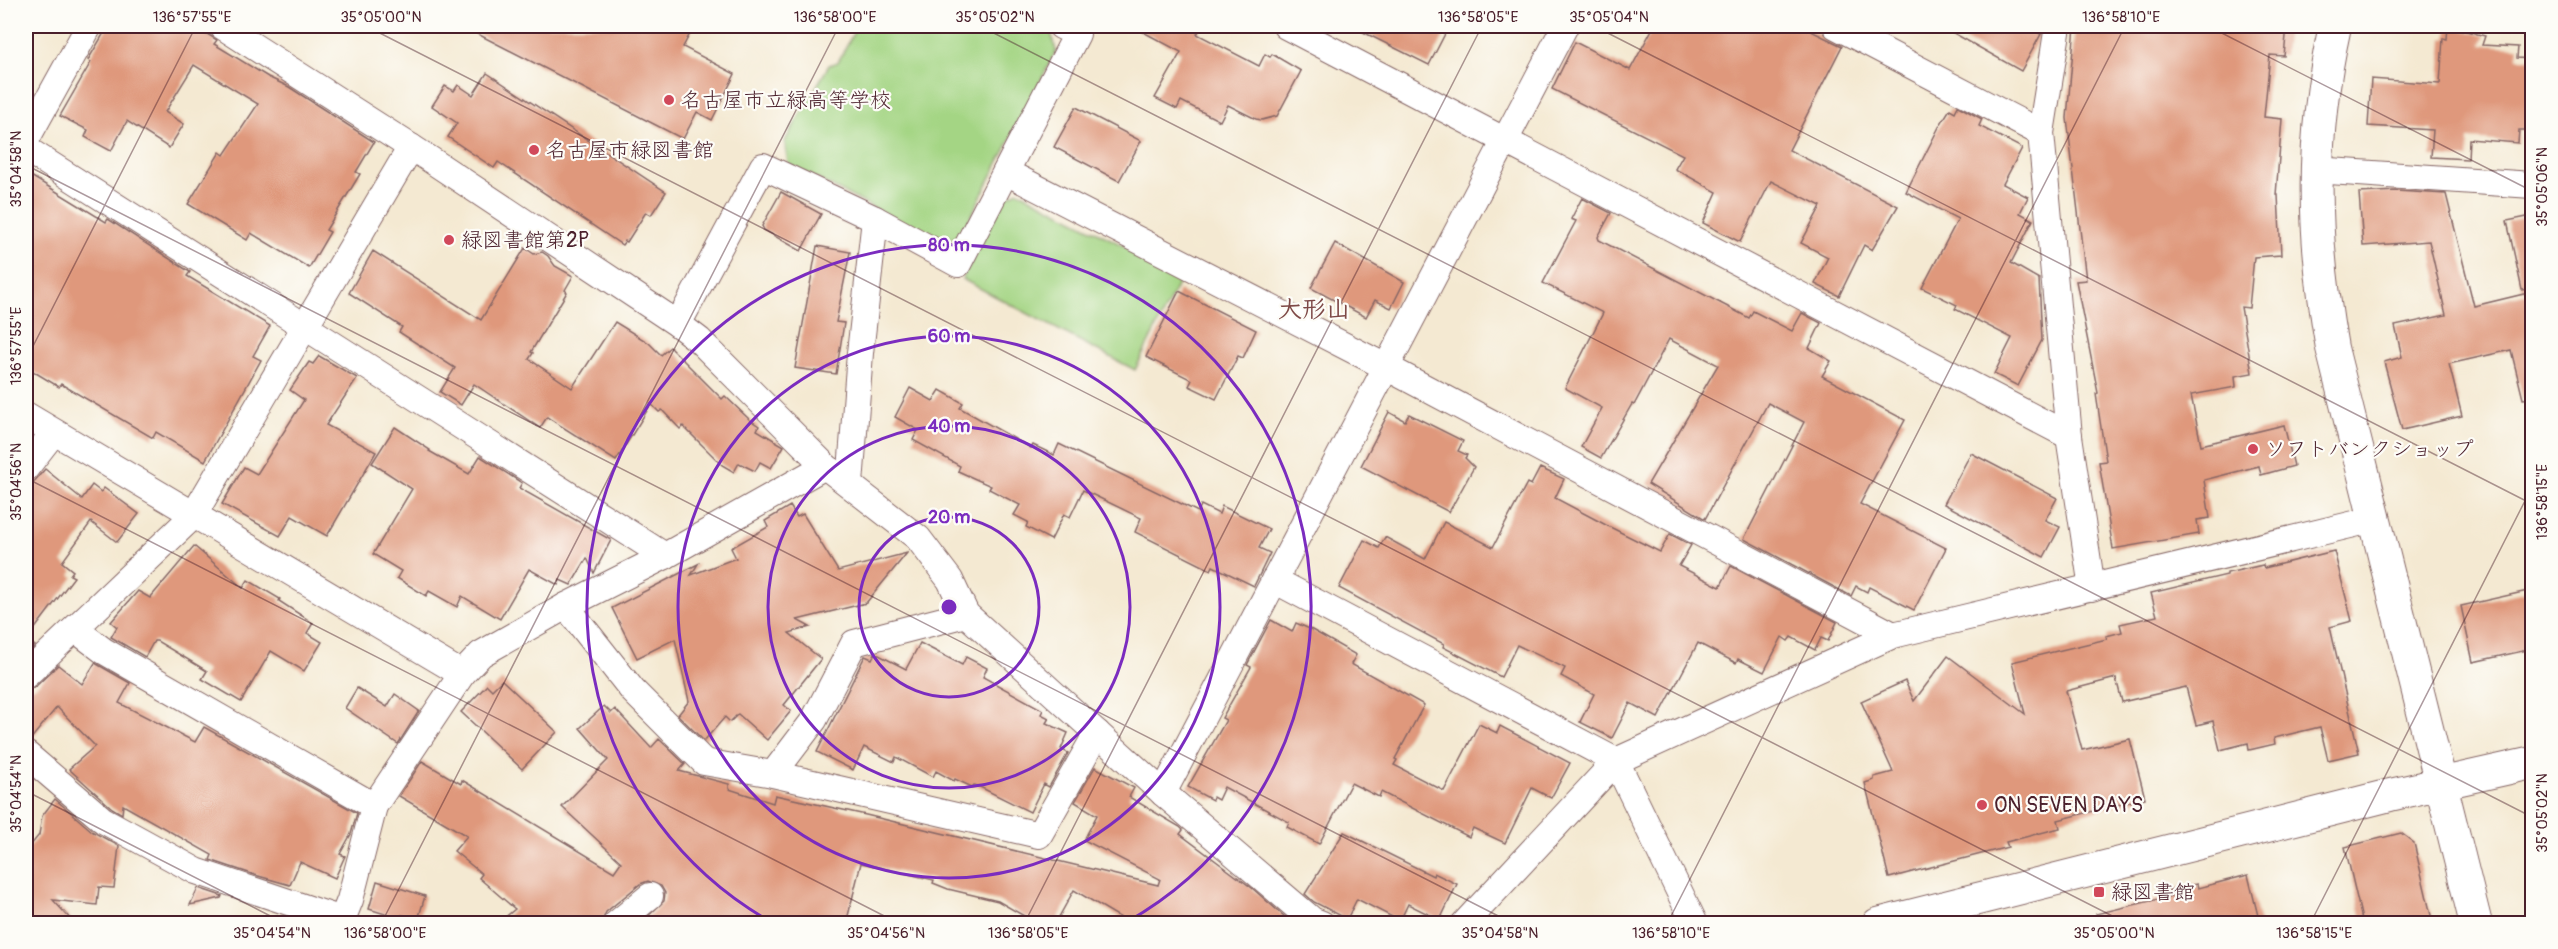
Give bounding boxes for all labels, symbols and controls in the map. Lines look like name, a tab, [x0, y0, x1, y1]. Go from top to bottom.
text: 136°57'55"E	[153, 8, 232, 27]
text: 35°05'00"N	[340, 8, 422, 27]
text: 136°58'00"E	[794, 8, 876, 27]
text: 35°05'02"N	[955, 8, 1035, 27]
text: 136°58'05"E	[1438, 8, 1518, 27]
text: 35°05'04"N	[1569, 8, 1649, 27]
text: 136°58'10"E	[2082, 8, 2160, 27]
place label: 名古屋市立緑高等学校	[681, 87, 891, 114]
marker: 名古屋市立緑高等学校	[662, 93, 676, 107]
text: 35°04'58"N	[7, 131, 26, 207]
place label: 名古屋市緑図書館	[546, 137, 714, 164]
marker: 名古屋市緑図書館	[527, 143, 541, 157]
text: 35°05'06"N	[2533, 147, 2552, 227]
place label: 緑図書館第2P	[461, 227, 589, 254]
marker: 緑図書館第2P	[442, 233, 456, 247]
text: 80 m	[928, 234, 970, 257]
district label: 大形山	[1278, 295, 1350, 324]
text: 136°57'55"E	[7, 306, 26, 385]
text: 60 m	[928, 325, 970, 348]
text: 40 m	[928, 415, 970, 438]
place label: ソフトバンクショップ	[2265, 436, 2474, 463]
marker: ソフトバンクショップ	[2246, 442, 2260, 456]
text: 35°04'56"N	[7, 443, 26, 521]
text: 136°58'15"E	[2533, 464, 2552, 540]
text: 20 m	[928, 506, 970, 529]
centre of rings	[939, 597, 959, 617]
text: 35°04'54"N	[7, 755, 26, 833]
text: 35°05'02"N	[2533, 773, 2552, 853]
place label: ON SEVEN DAYS	[1994, 792, 2143, 819]
marker: ON SEVEN DAYS	[1975, 798, 1989, 812]
place label: 緑図書館	[2111, 879, 2195, 906]
marker: 緑図書館	[2092, 885, 2106, 899]
text: 35°04'54"N	[233, 924, 311, 943]
text: 136°58'00"E	[344, 924, 426, 943]
text: 35°04'56"N	[847, 924, 925, 943]
text: 136°58'05"E	[988, 924, 1068, 943]
text: 35°04'58"N	[1462, 924, 1538, 943]
text: 136°58'10"E	[1632, 924, 1710, 943]
text: 35°05'00"N	[2073, 924, 2155, 943]
text: 136°58'15"E	[2276, 924, 2352, 943]

